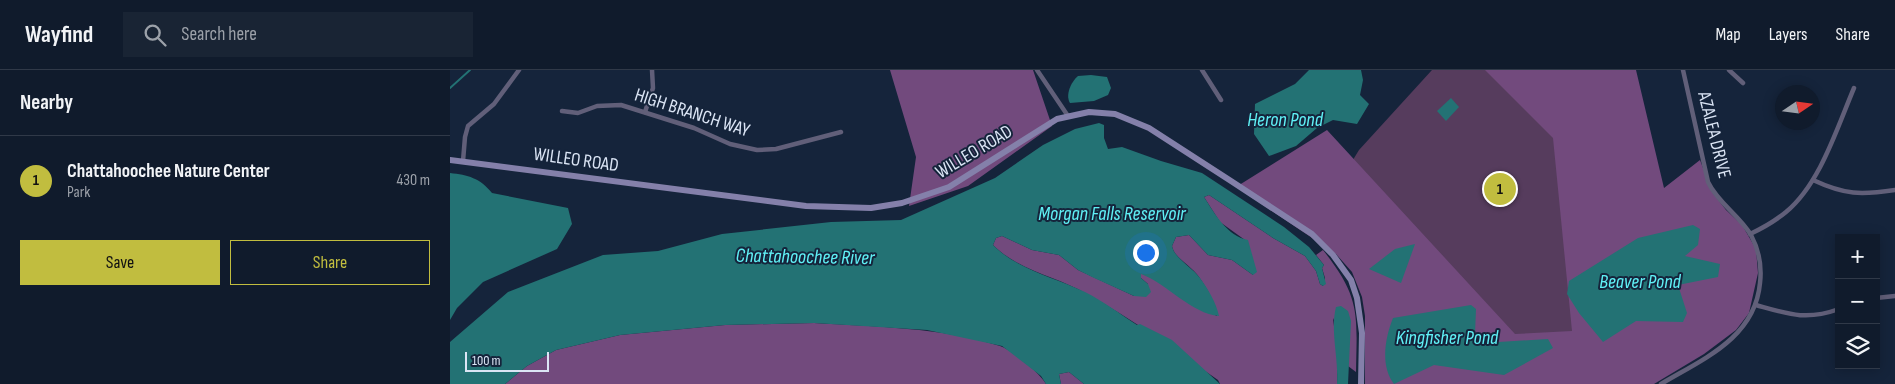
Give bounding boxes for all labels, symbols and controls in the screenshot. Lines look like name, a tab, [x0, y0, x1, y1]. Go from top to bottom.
search box	[123, 12, 473, 57]
text: Wayfind	[25, 20, 93, 49]
icon: search	[141, 21, 169, 49]
text: Search here	[181, 23, 257, 46]
text: Map	[1716, 24, 1741, 45]
text: Layers	[1769, 24, 1808, 45]
text: Share	[1836, 24, 1870, 45]
street label: HIGH BRANCH WAY	[632, 84, 753, 142]
north arrow	[1775, 85, 1820, 130]
street label: AZALEA DRIVE	[1692, 88, 1736, 181]
text: Nearby	[20, 90, 73, 115]
water label: Heron Pond	[1247, 108, 1324, 132]
street label: WILLEO ROAD	[931, 120, 1017, 184]
street label: WILLEO ROAD	[532, 143, 620, 177]
text: Chattahoochee Nature Center	[67, 160, 270, 183]
pin: 1	[1484, 170, 1516, 208]
text: 1	[33, 171, 39, 190]
text: 430 m	[397, 171, 430, 190]
text: Park	[67, 183, 90, 202]
water label: Morgan Falls Reservoir	[1038, 202, 1187, 226]
map controls	[1835, 234, 1880, 369]
button: +	[1835, 234, 1880, 279]
button: Save	[20, 240, 220, 285]
button: Share	[230, 240, 430, 285]
your location	[1133, 240, 1159, 266]
water label: Chattahoochee River	[735, 244, 876, 270]
water label: Beaver Pond	[1599, 270, 1682, 294]
button: −	[1835, 279, 1880, 324]
button: layers	[1835, 324, 1880, 369]
water label: Kingfisher Pond	[1396, 326, 1499, 350]
scale bar	[465, 349, 549, 372]
text: 100 m	[472, 352, 501, 369]

